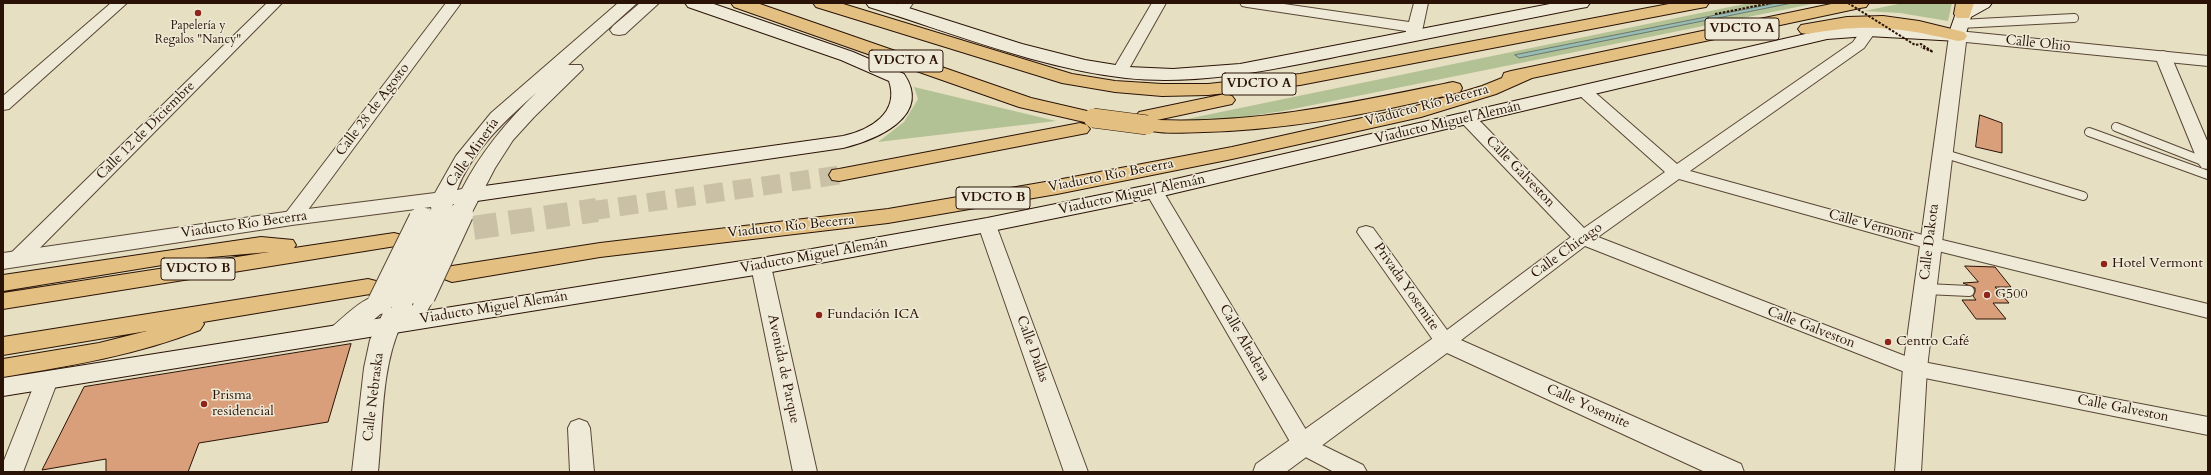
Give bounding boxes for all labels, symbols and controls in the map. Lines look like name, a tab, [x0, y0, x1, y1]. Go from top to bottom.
marker: Papelería y Regalos "Nancy"	[193, 8, 203, 18]
road number: VDCTO A	[1705, 18, 1779, 40]
place label: Papelería y Regalos "Nancy"	[155, 19, 241, 47]
street label: Calle Ohio	[2005, 32, 2071, 56]
road number: VDCTO A	[869, 50, 943, 72]
street label: Calle 28 de Agosto	[333, 60, 413, 160]
road number: VDCTO A	[1222, 73, 1296, 95]
street label: Calle 12 de Diciembre	[93, 78, 199, 184]
street label: Viaducto Río Becerra	[1363, 81, 1491, 131]
street label: Viaducto Miguel Alemán	[1373, 98, 1523, 148]
street label: Calle Minería	[443, 115, 503, 191]
street label: Calle Galveston	[1482, 133, 1558, 211]
street label: Viaducto Río Becerra	[1047, 156, 1175, 196]
street label: Viaducto Miguel Alemán	[1057, 171, 1207, 219]
road number: VDCTO B	[956, 187, 1030, 209]
street label: Calle Dakota	[1917, 203, 1943, 281]
street label: Calle Vermont	[1827, 207, 1915, 245]
street label: Viaducto Río Becerra	[180, 208, 308, 242]
street label: Viaducto Río Becerra	[727, 212, 855, 242]
street label: Calle Chicago	[1528, 219, 1606, 283]
street label: Viaducto Miguel Alemán	[739, 235, 889, 277]
street label: Privada Yosemite	[1369, 240, 1443, 334]
place label: Hotel Vermont	[2112, 256, 2203, 272]
road number: VDCTO B	[161, 258, 235, 280]
marker: Hotel Vermont	[2099, 259, 2109, 269]
place label: G500	[1995, 287, 2028, 303]
street label: Viaducto Miguel Alemán	[419, 288, 569, 328]
marker: G500	[1982, 290, 1992, 300]
street label: Calle Altadena	[1215, 302, 1273, 384]
street label: Calle Galveston	[1765, 304, 1857, 352]
place label: Fundación ICA	[827, 307, 919, 323]
marker: Fundación ICA	[814, 310, 824, 320]
street label: Avenida de Parque	[763, 313, 803, 425]
street label: Calle Dallas	[1012, 314, 1052, 384]
place label: Centro Café	[1896, 334, 1969, 350]
marker: Centro Café	[1883, 337, 1893, 347]
street label: Calle Nebraska	[360, 352, 388, 442]
street label: Calle Yosemite	[1544, 381, 1632, 433]
place label: Prisma residencial	[212, 388, 274, 420]
street label: Calle Galveston	[2076, 392, 2170, 426]
marker: Prisma residencial	[199, 399, 209, 409]

